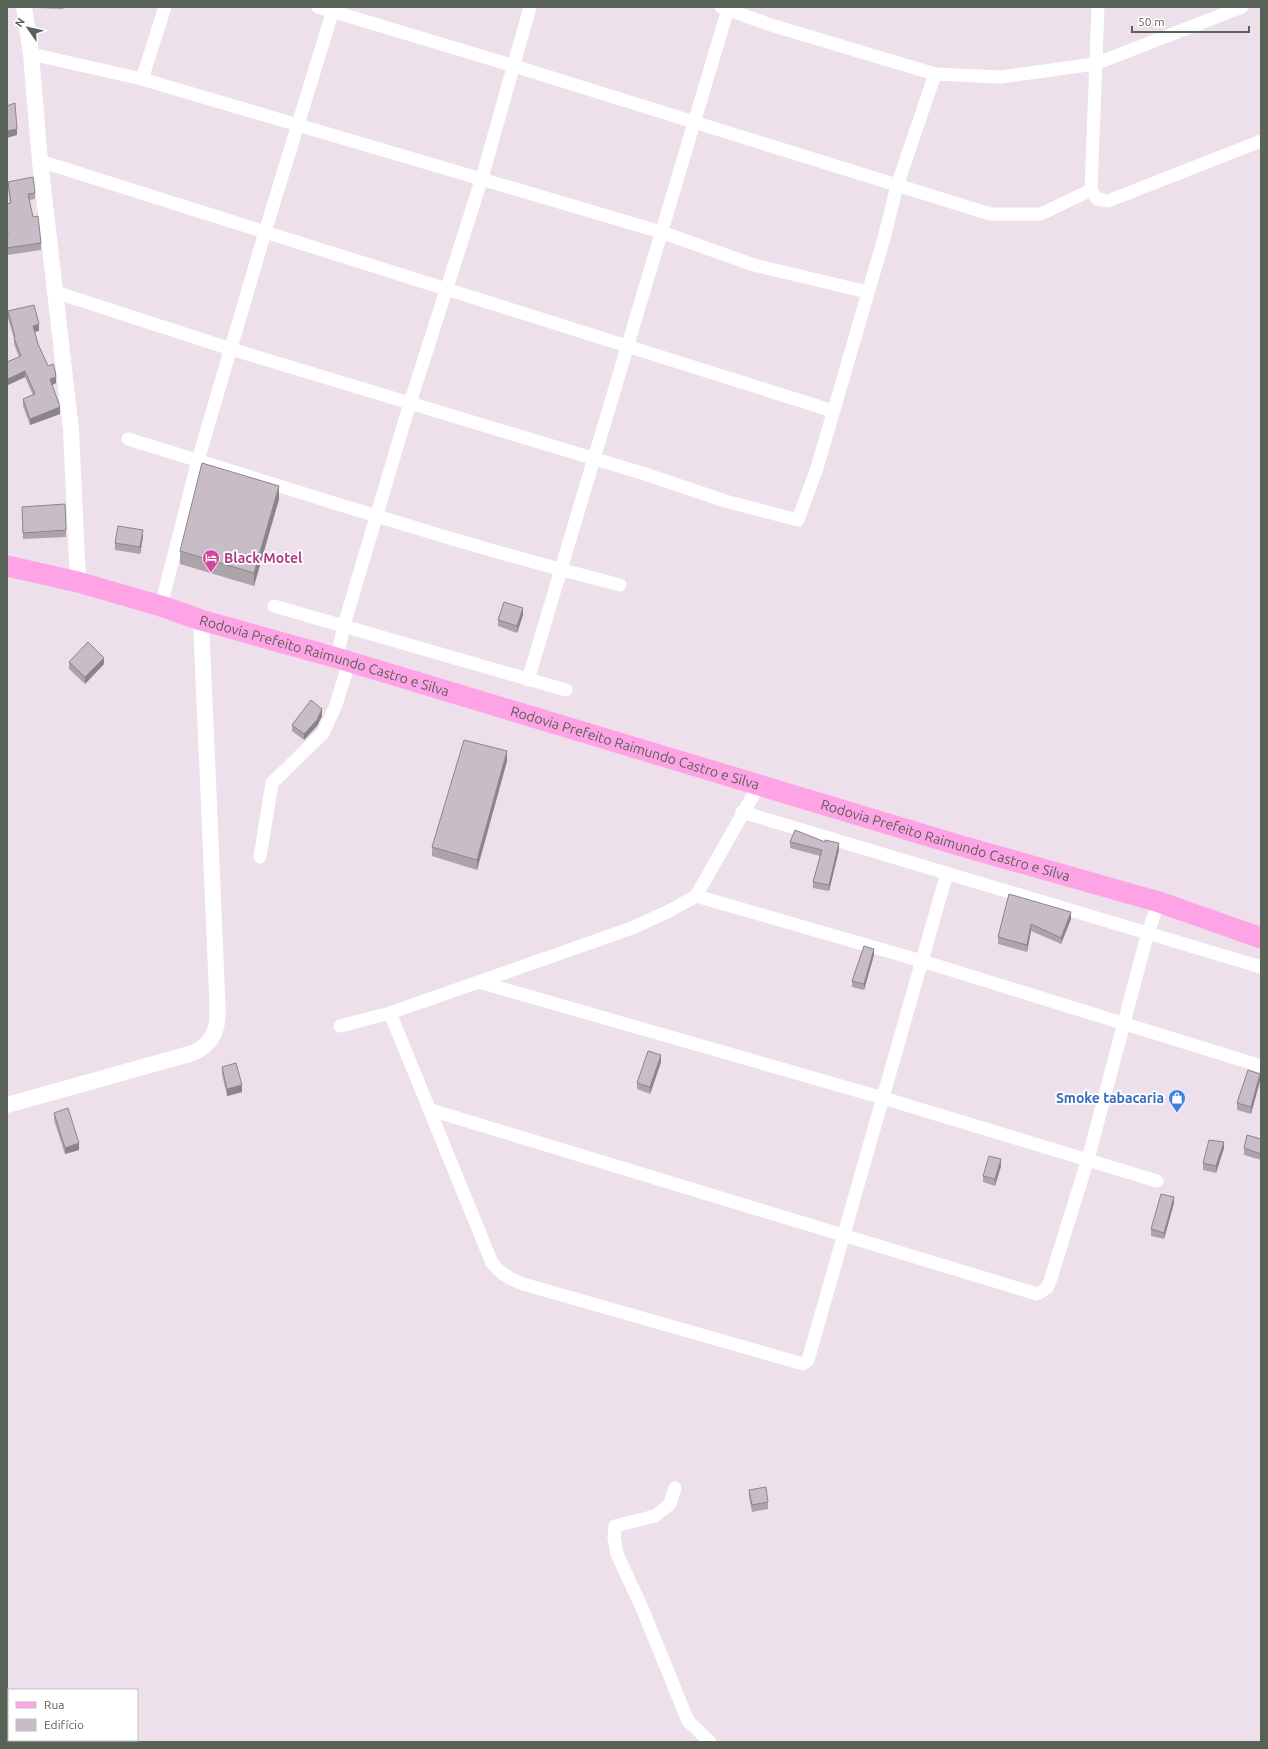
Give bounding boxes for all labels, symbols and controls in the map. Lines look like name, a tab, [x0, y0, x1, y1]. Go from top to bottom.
north arrow	[8, 8, 48, 48]
scale bar	[1132, 8, 1249, 34]
text: 50 m	[1138, 15, 1165, 28]
text: N	[12, 16, 27, 29]
hotel icon: Black Motel	[201, 548, 221, 573]
place label: Black Motel	[224, 550, 302, 566]
street label: Rodovia Prefeito Raimundo Castro e Silva	[198, 612, 451, 699]
street label: Rodovia Prefeito Raimundo Castro e Silva	[509, 703, 761, 793]
street label: Rodovia Prefeito Raimundo Castro e Silva	[819, 796, 1072, 884]
shop icon: Smoke tabacaria	[1167, 1088, 1187, 1113]
place label: Smoke tabacaria	[1056, 1090, 1164, 1106]
legend	[8, 1689, 138, 1741]
text: Rua	[44, 1698, 65, 1711]
text: Edifício	[44, 1718, 84, 1731]

